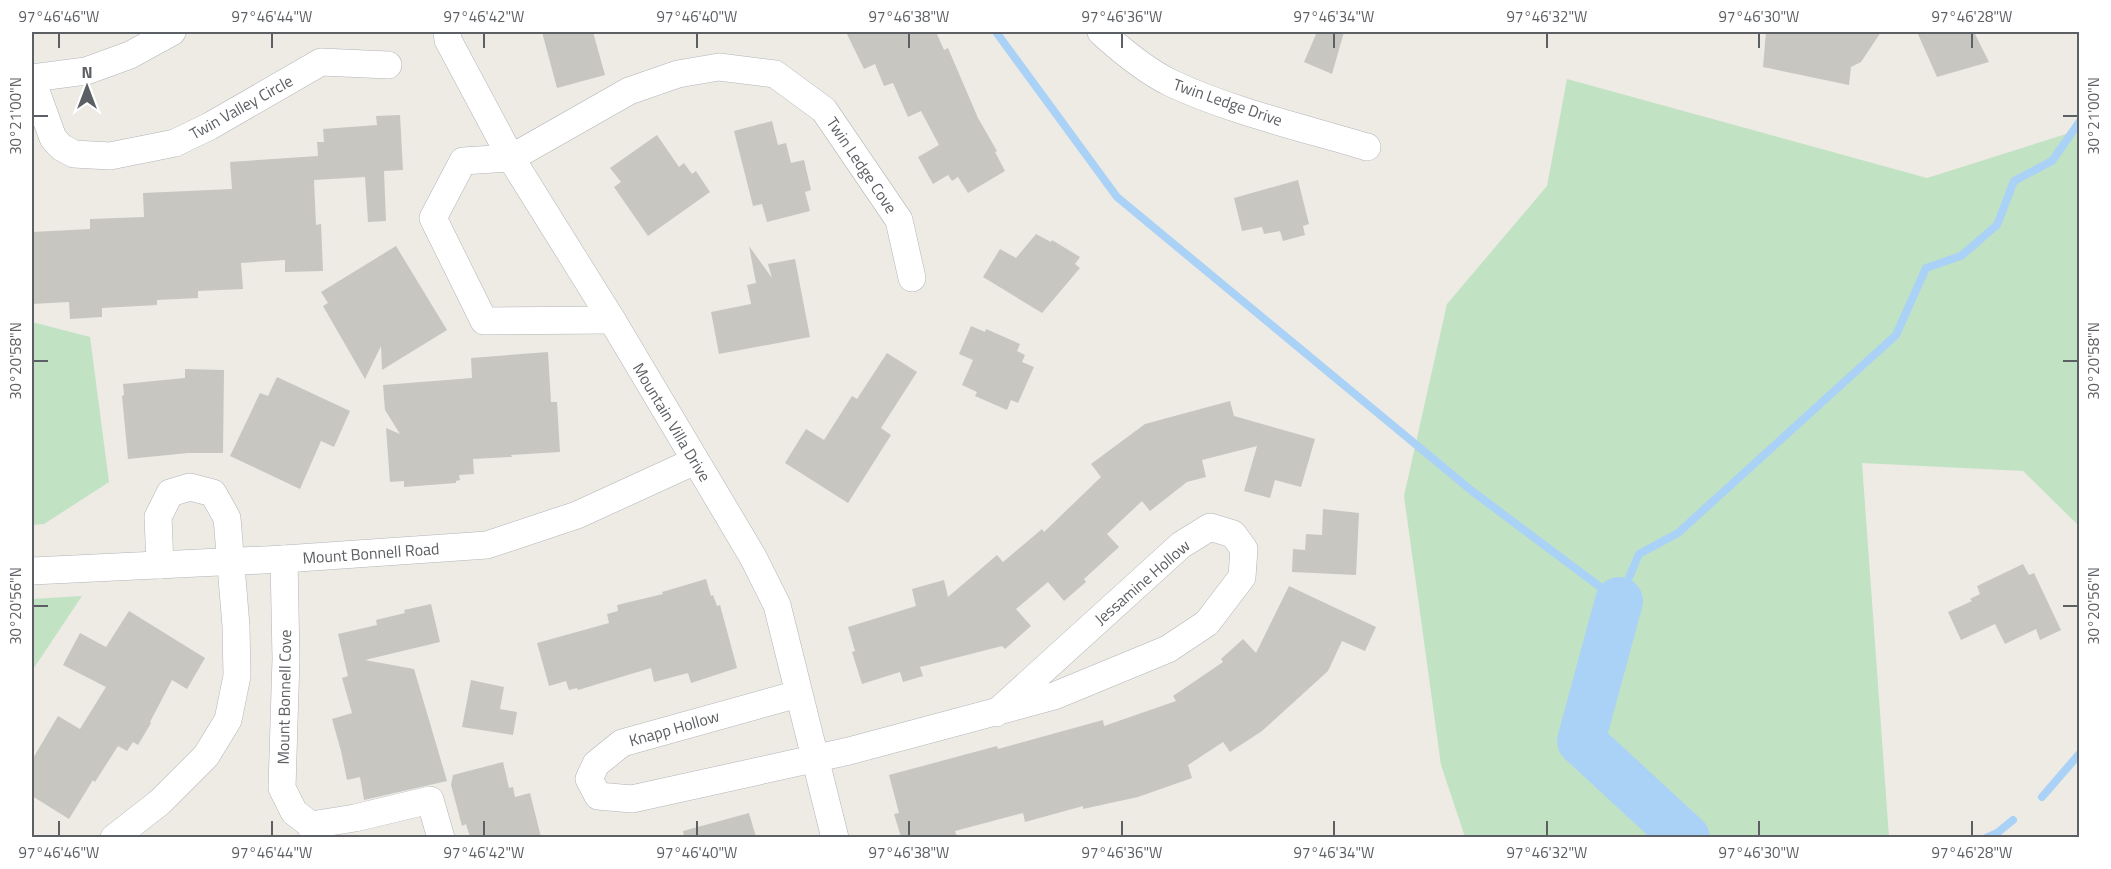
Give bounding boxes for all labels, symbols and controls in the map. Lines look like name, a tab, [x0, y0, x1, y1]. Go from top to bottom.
text: 97°46'46"W	[19, 5, 99, 28]
text: 97°46'44"W	[232, 5, 312, 28]
text: 97°46'42"W	[444, 5, 524, 28]
text: 97°46'40"W	[657, 5, 737, 28]
text: 97°46'38"W	[869, 5, 949, 28]
text: 97°46'36"W	[1082, 5, 1162, 28]
text: 97°46'34"W	[1294, 5, 1374, 28]
text: 97°46'32"W	[1507, 5, 1587, 28]
text: 97°46'30"W	[1719, 5, 1799, 28]
text: 97°46'28"W	[1932, 5, 2012, 28]
north arrow	[57, 57, 117, 117]
text: N	[81, 60, 93, 84]
street label: Twin Valley Circle	[185, 69, 297, 145]
street label: Twin Ledge Drive	[1170, 72, 1286, 132]
text: 30°21'00"N	[4, 77, 27, 155]
text: 30°21'00"N	[2082, 77, 2105, 155]
street label: Twin Ledge Cove	[821, 112, 903, 218]
text: 30°20'58"N	[4, 322, 27, 400]
text: 30°20'58"N	[2082, 322, 2105, 400]
street label: Mountain Villa Drive	[627, 358, 717, 486]
street label: Jessamine Hollow	[1089, 534, 1195, 630]
street label: Mount Bonnell Road	[302, 536, 440, 570]
text: 30°20'56"N	[4, 567, 27, 645]
text: 30°20'56"N	[2082, 567, 2105, 645]
street label: Mount Bonnell Cove	[271, 629, 297, 765]
street label: Knapp Hollow	[626, 704, 722, 752]
text: 97°46'46"W	[19, 841, 99, 864]
text: 97°46'44"W	[232, 841, 312, 864]
text: 97°46'42"W	[444, 841, 524, 864]
text: 97°46'40"W	[657, 841, 737, 864]
text: 97°46'38"W	[869, 841, 949, 864]
text: 97°46'36"W	[1082, 841, 1162, 864]
text: 97°46'34"W	[1294, 841, 1374, 864]
text: 97°46'32"W	[1507, 841, 1587, 864]
text: 97°46'30"W	[1719, 841, 1799, 864]
text: 97°46'28"W	[1932, 841, 2012, 864]

